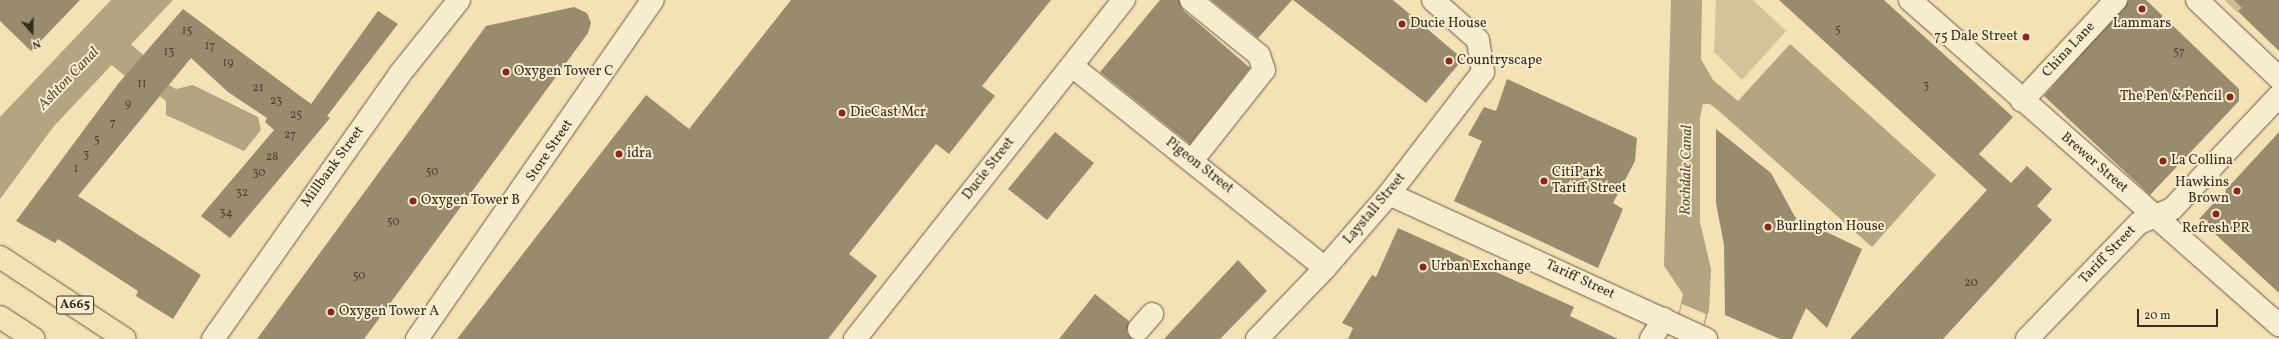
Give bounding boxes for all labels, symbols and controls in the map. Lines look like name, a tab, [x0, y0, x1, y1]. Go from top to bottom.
marker: Lammars	[2137, 4, 2147, 14]
north arrow	[12, 12, 52, 52]
place label: Ducie House	[1410, 16, 1487, 32]
place label: Lammars	[2113, 16, 2171, 32]
marker: Ducie House	[1397, 19, 1407, 29]
street label: China Lane	[2039, 19, 2099, 81]
house number: 5	[1835, 24, 1841, 38]
house number: 15	[182, 25, 192, 39]
place label: 75 Dale Street	[1934, 29, 2018, 45]
marker: 75 Dale Street	[2021, 32, 2031, 42]
text: N	[30, 35, 43, 52]
house number: 17	[205, 40, 215, 54]
water label: Ashton Canal	[35, 44, 103, 114]
house number: 13	[164, 46, 174, 60]
house number: 57	[2173, 46, 2185, 60]
place label: Countryscape	[1457, 53, 1542, 69]
marker: Countryscape	[1444, 56, 1454, 66]
house number: 19	[223, 57, 233, 71]
place label: Oxygen Tower C	[514, 64, 614, 80]
marker: Oxygen Tower C	[501, 67, 511, 77]
house number: 11	[137, 78, 147, 92]
house number: 3	[1923, 80, 1929, 94]
house number: 21	[252, 82, 264, 96]
place label: The Pen & Pencil	[2120, 89, 2222, 105]
marker: The Pen & Pencil	[2225, 92, 2235, 102]
house number: 23	[270, 95, 282, 109]
house number: 9	[125, 98, 131, 112]
place label: DieCast Mcr	[850, 105, 926, 121]
marker: DieCast Mcr	[837, 108, 847, 118]
house number: 25	[290, 109, 302, 123]
street label: Store Street	[523, 116, 577, 186]
house number: 7	[110, 117, 116, 131]
street label: Millbank Street	[298, 123, 368, 211]
water label: Rochdale Canal	[1677, 125, 1697, 215]
house number: 27	[284, 129, 296, 143]
street label: Brewer Street	[2057, 129, 2131, 197]
house number: 5	[94, 134, 100, 148]
street label: Ducie Street	[959, 134, 1019, 204]
street label: Pigeon Street	[1162, 134, 1236, 198]
place label: idra	[627, 146, 652, 162]
house number: 3	[83, 149, 89, 163]
marker: idra	[614, 149, 624, 159]
house number: 28	[266, 151, 278, 165]
place label: La Collina	[2171, 153, 2233, 169]
marker: La Collina	[2158, 156, 2168, 166]
house number: 1	[74, 163, 78, 177]
place label: CitiPark Tariff Street	[1552, 165, 1625, 198]
house number: 50	[426, 166, 438, 180]
house number: 30	[252, 167, 266, 181]
street label: Laystall Street	[1340, 170, 1410, 248]
place label: Hawkins Brown	[2175, 175, 2229, 208]
marker: CitiPark Tariff Street	[1539, 176, 1549, 186]
marker: Hawkins Brown	[2232, 186, 2242, 196]
house number: 32	[236, 187, 248, 201]
place label: Oxygen Tower B	[421, 193, 520, 209]
marker: Oxygen Tower B	[408, 196, 418, 206]
house number: 34	[219, 207, 233, 221]
marker: Refresh PR	[2211, 209, 2221, 219]
house number: 50	[387, 216, 399, 230]
place label: Burlington House	[1776, 219, 1884, 235]
place label: Refresh PR	[2182, 221, 2250, 237]
marker: Burlington House	[1763, 222, 1773, 232]
street label: Tariff Street	[2077, 223, 2139, 287]
street label: Tariff Street	[1543, 257, 1617, 303]
place label: Urban Exchange	[1431, 259, 1531, 275]
marker: Urban Exchange	[1418, 262, 1428, 272]
house number: 50	[353, 270, 365, 284]
house number: 20	[1964, 277, 1978, 291]
road number: A665	[56, 294, 94, 316]
scale bar	[2139, 301, 2220, 327]
place label: Oxygen Tower A	[339, 304, 439, 320]
marker: Oxygen Tower A	[326, 307, 336, 317]
text: 20 m	[2144, 308, 2171, 324]

